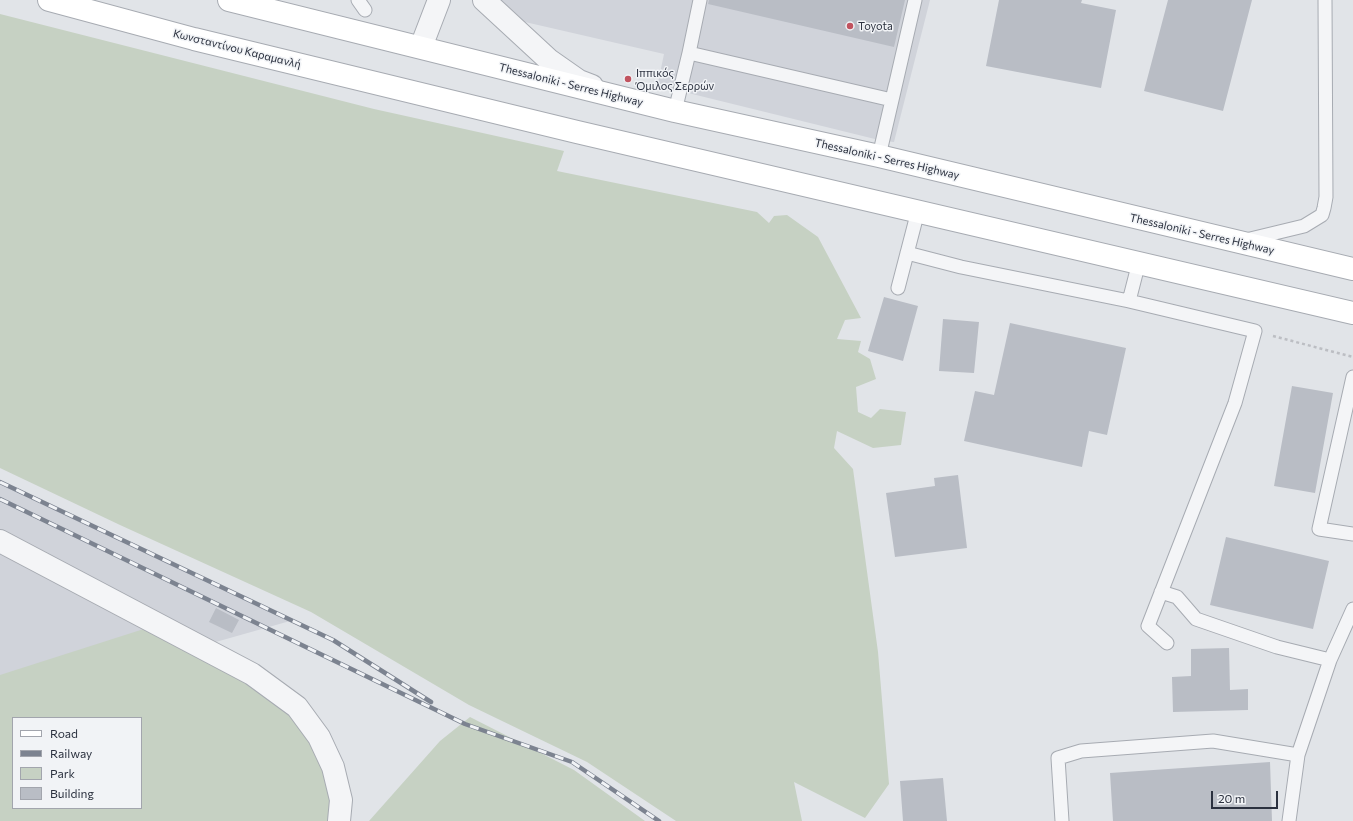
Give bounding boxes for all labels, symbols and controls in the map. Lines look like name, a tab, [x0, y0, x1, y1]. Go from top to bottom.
place label: Toyota	[858, 19, 893, 33]
marker: Toyota	[845, 21, 855, 31]
street label: Κωνσταντίνου Καραμανλή	[172, 27, 302, 71]
street label: Thessaloniki - Serres Highway	[498, 61, 644, 109]
place label: Ιππικός Όμιλος Σερρών	[636, 66, 714, 92]
marker: Ιππικός Όμιλος Σερρών	[623, 74, 633, 84]
street label: Thessaloniki - Serres Highway	[813, 136, 961, 182]
street label: Thessaloniki - Serres Highway	[1128, 211, 1276, 257]
legend	[12, 717, 142, 809]
text: Road	[50, 726, 78, 740]
text: Railway	[50, 746, 92, 760]
text: Park	[50, 766, 75, 780]
scale bar	[1213, 783, 1280, 809]
text: Building	[50, 786, 94, 800]
text: 20 m	[1218, 791, 1245, 805]

